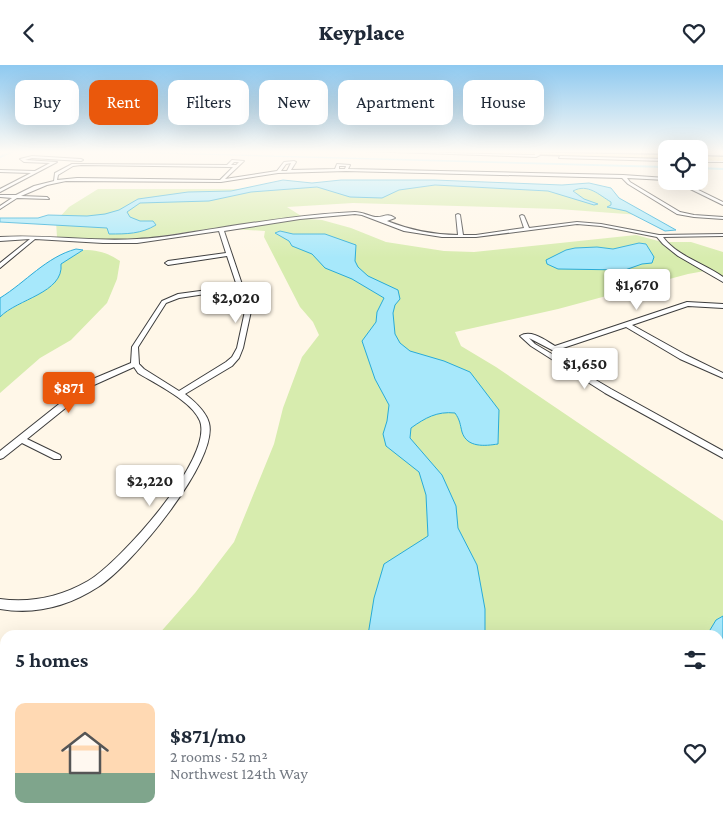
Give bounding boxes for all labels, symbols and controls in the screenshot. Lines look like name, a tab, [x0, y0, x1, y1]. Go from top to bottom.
icon: back	[15, 19, 43, 47]
icon: heart	[680, 19, 708, 47]
text: Keyplace	[318, 20, 405, 45]
chip: Buy	[15, 80, 79, 125]
chip: Rent	[89, 80, 158, 125]
chip: Filters	[168, 80, 249, 125]
chip: New	[259, 80, 328, 125]
chip: Apartment	[338, 80, 453, 125]
chip: House	[463, 80, 544, 125]
map controls	[658, 140, 708, 190]
button: locate	[658, 140, 708, 190]
pin: $1,670	[596, 269, 678, 311]
text: $1,670	[615, 276, 659, 293]
pin: $2,020	[195, 281, 277, 324]
text: $2,020	[212, 289, 260, 306]
pin: $1,650	[544, 347, 626, 390]
text: $1,650	[563, 355, 607, 372]
pin: $871	[39, 371, 99, 414]
text: $871	[54, 379, 84, 396]
pin: $2,220	[109, 465, 191, 507]
text: $2,220	[127, 472, 173, 489]
icon: filters	[681, 646, 709, 674]
text: 5 homes	[15, 648, 88, 672]
icon: home	[55, 723, 115, 783]
text: $871/mo	[170, 724, 246, 748]
icon: heart	[681, 739, 709, 767]
text: 2 rooms · 52 m²	[170, 748, 268, 765]
text: Northwest 124th Way	[170, 765, 308, 782]

